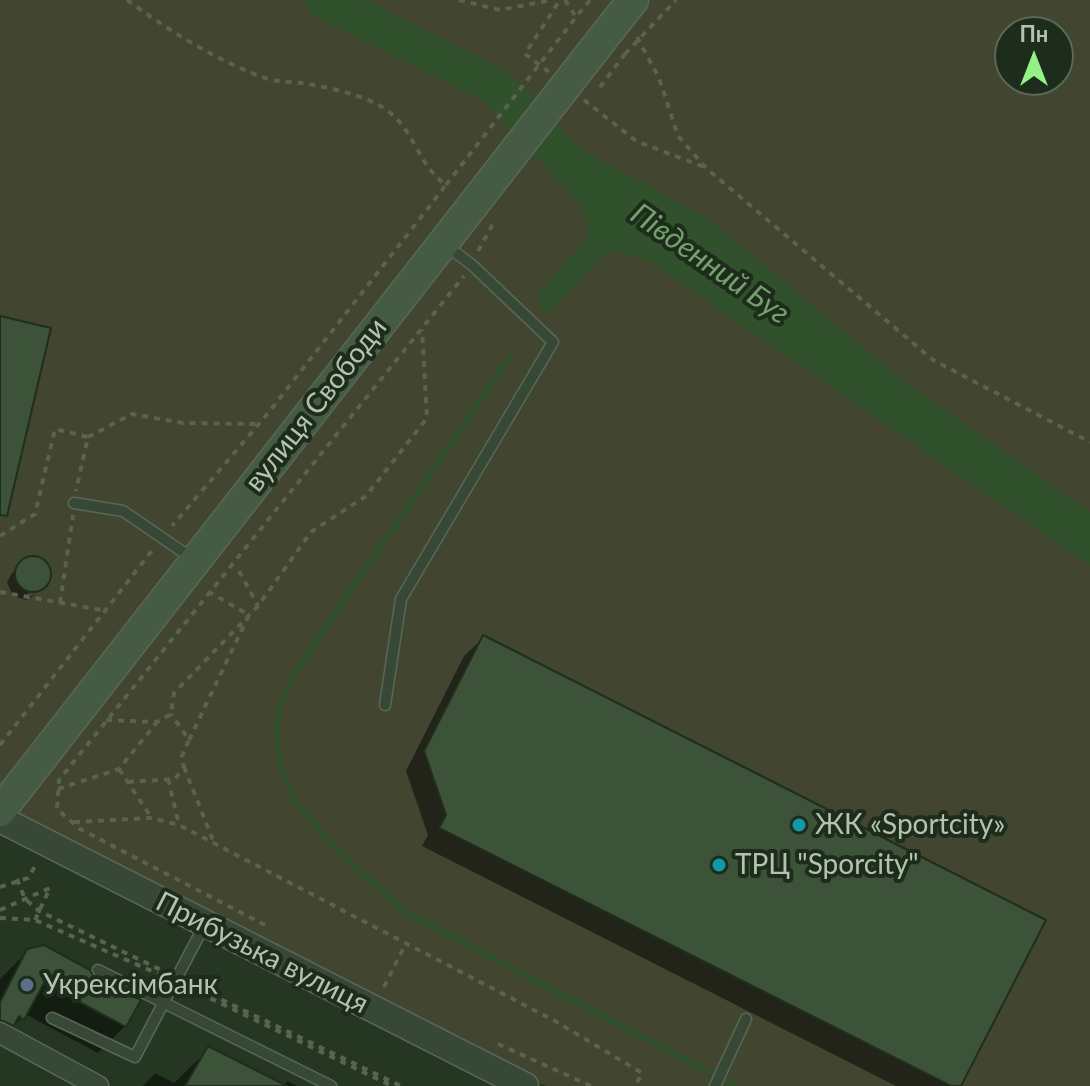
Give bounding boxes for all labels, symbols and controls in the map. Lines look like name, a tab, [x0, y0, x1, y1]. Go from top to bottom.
north arrow	[994, 16, 1074, 96]
text: Пн	[1020, 20, 1048, 47]
water label: Південний Буг	[624, 196, 796, 332]
street label: вулиця Свободи	[238, 312, 394, 498]
place label: ЖК «Sportcity»	[815, 808, 1005, 842]
marker: ЖК «Sportcity»	[790, 816, 808, 834]
place label: ТРЦ "Sporcity"	[735, 848, 919, 882]
marker: ТРЦ "Sporcity"	[710, 856, 728, 874]
street label: Прибузька вулиця	[150, 885, 374, 1021]
place label: Укрексімбанк	[43, 968, 218, 1002]
marker: Укрексімбанк	[18, 976, 36, 994]

